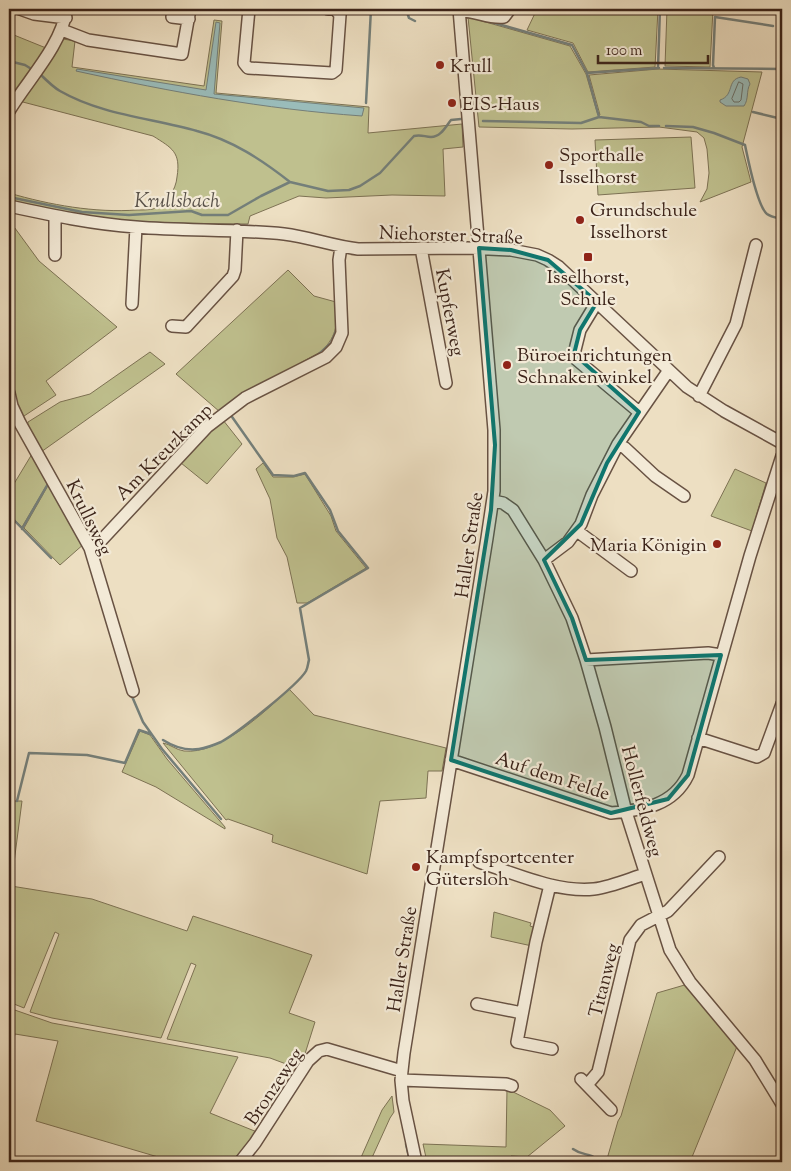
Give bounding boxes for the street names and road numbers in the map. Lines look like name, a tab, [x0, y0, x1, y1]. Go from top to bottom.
street label: Niehorster Straße	[378, 220, 524, 253]
street label: Kupferweg	[427, 266, 470, 359]
street label: Am Kreuzkamp	[110, 398, 220, 508]
street label: Krullsweg	[58, 476, 118, 561]
street label: Haller Straße	[450, 490, 491, 600]
street label: Hollerfeldweg	[613, 743, 668, 860]
street label: Auf dem Felde	[491, 746, 613, 809]
street label: Haller Straße	[382, 904, 425, 1014]
street label: Titanweg	[583, 941, 628, 1020]
street label: Bronzeweg	[239, 1043, 311, 1132]

